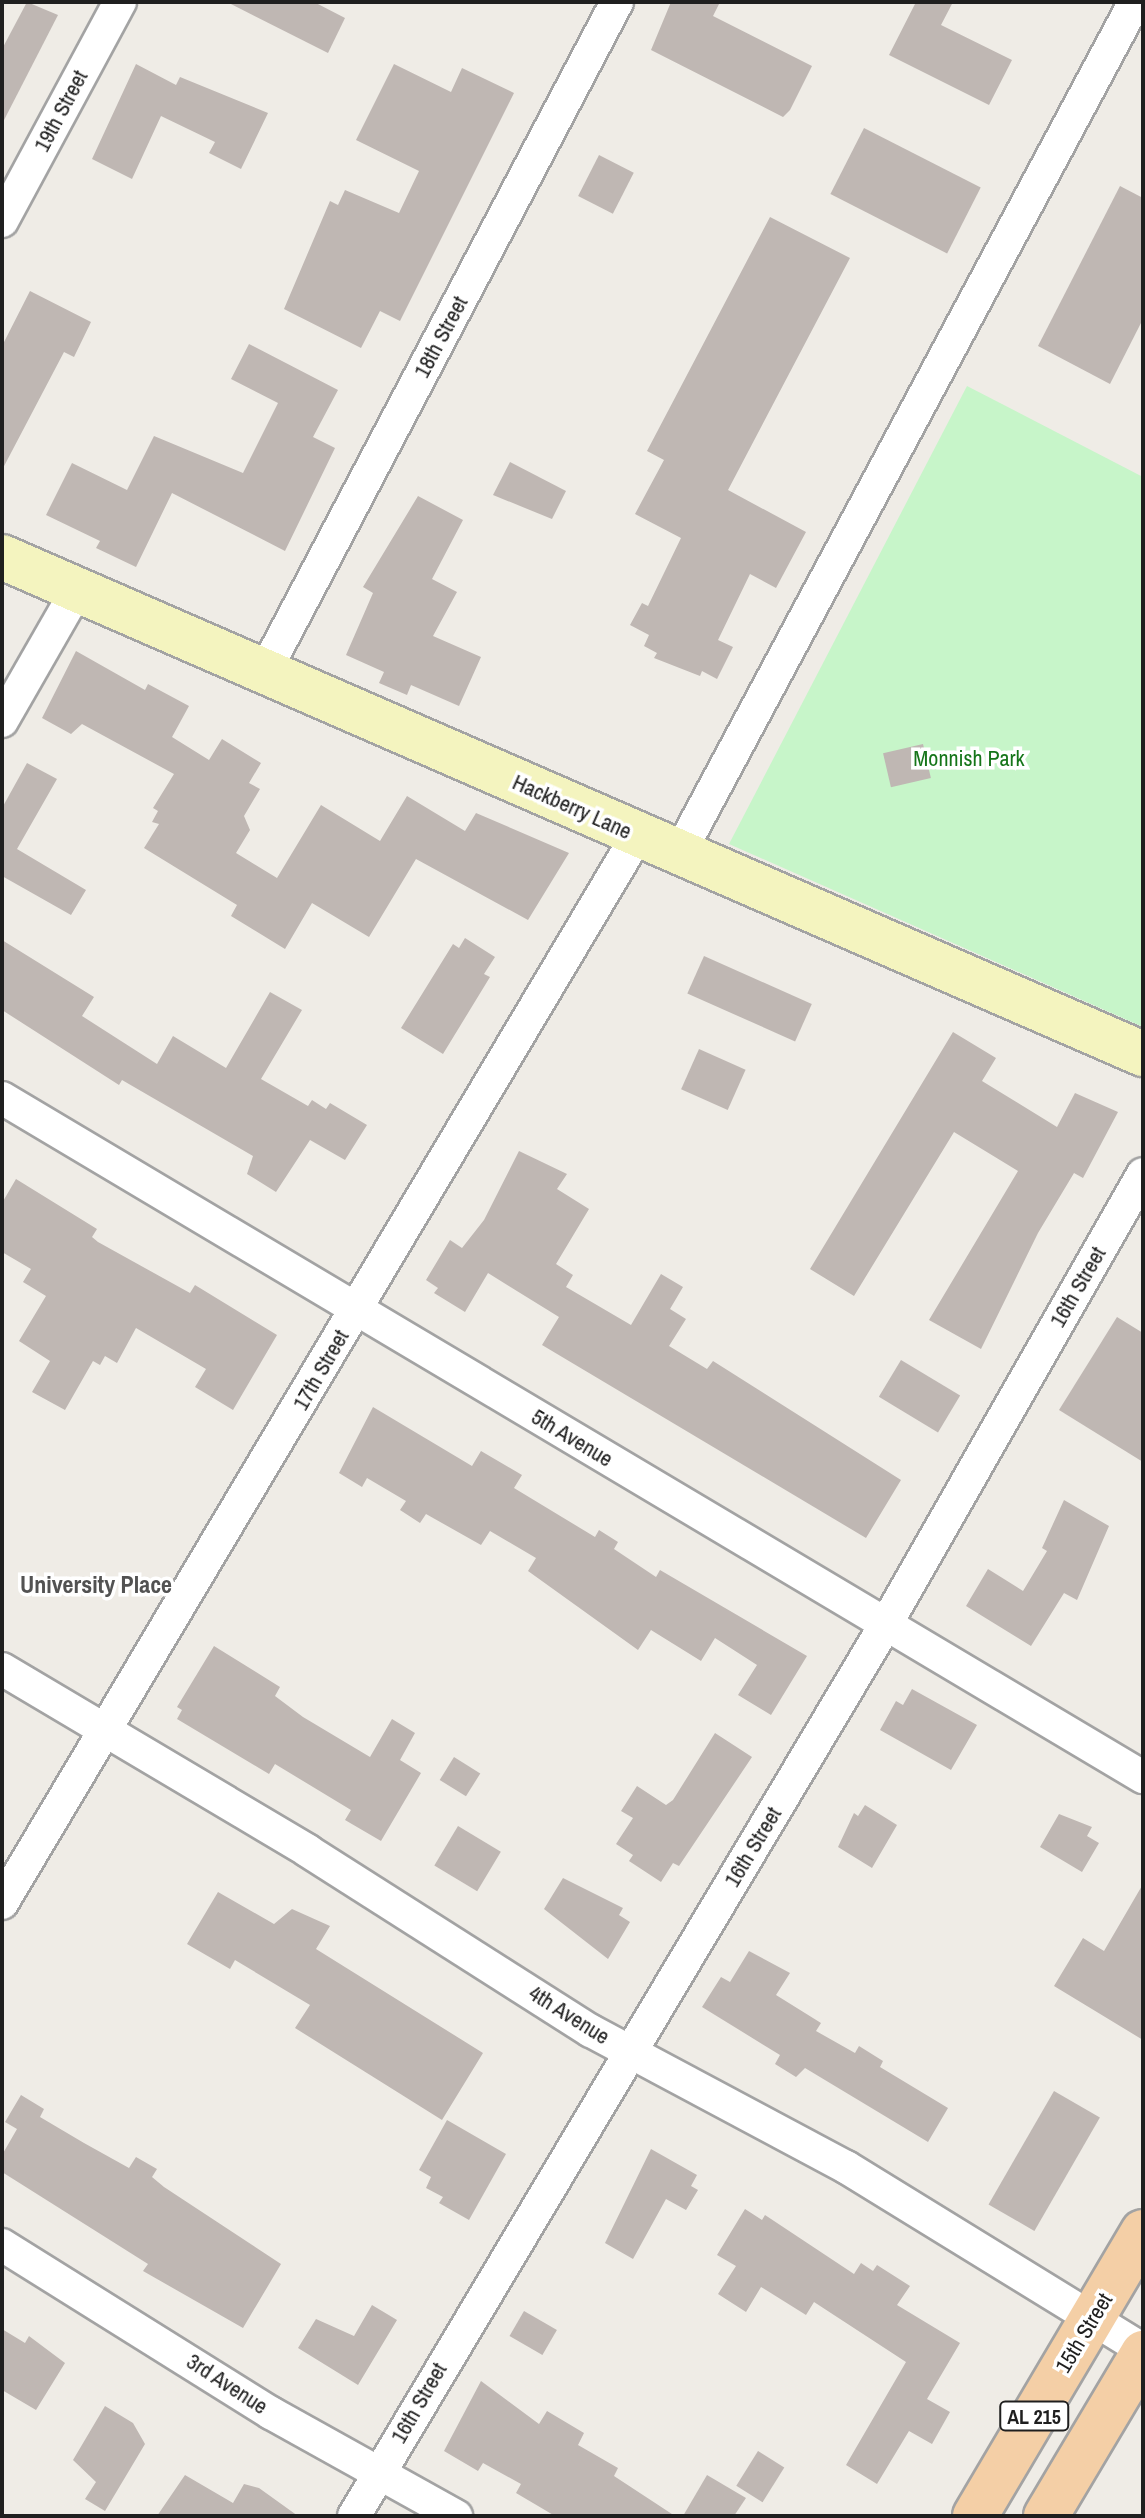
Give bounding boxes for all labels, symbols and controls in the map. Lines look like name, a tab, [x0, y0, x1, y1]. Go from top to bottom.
street label: 19th Street	[29, 66, 93, 156]
street label: 18th Street	[409, 292, 473, 382]
park label: Monnish Park	[913, 746, 1025, 772]
street label: Hackberry Lane	[508, 769, 636, 845]
street label: 16th Street	[1045, 1242, 1111, 1332]
street label: 17th Street	[288, 1325, 354, 1415]
street label: 5th Avenue	[526, 1403, 618, 1473]
district label: University Place	[20, 1571, 172, 1599]
street label: 16th Street	[719, 1802, 787, 1892]
street label: 4th Avenue	[523, 1980, 615, 2050]
street label: 15th Street	[1050, 2288, 1118, 2378]
street label: 3rd Avenue	[181, 2348, 273, 2420]
street label: 16th Street	[386, 2358, 452, 2448]
road number: AL 215	[998, 2400, 1070, 2432]

